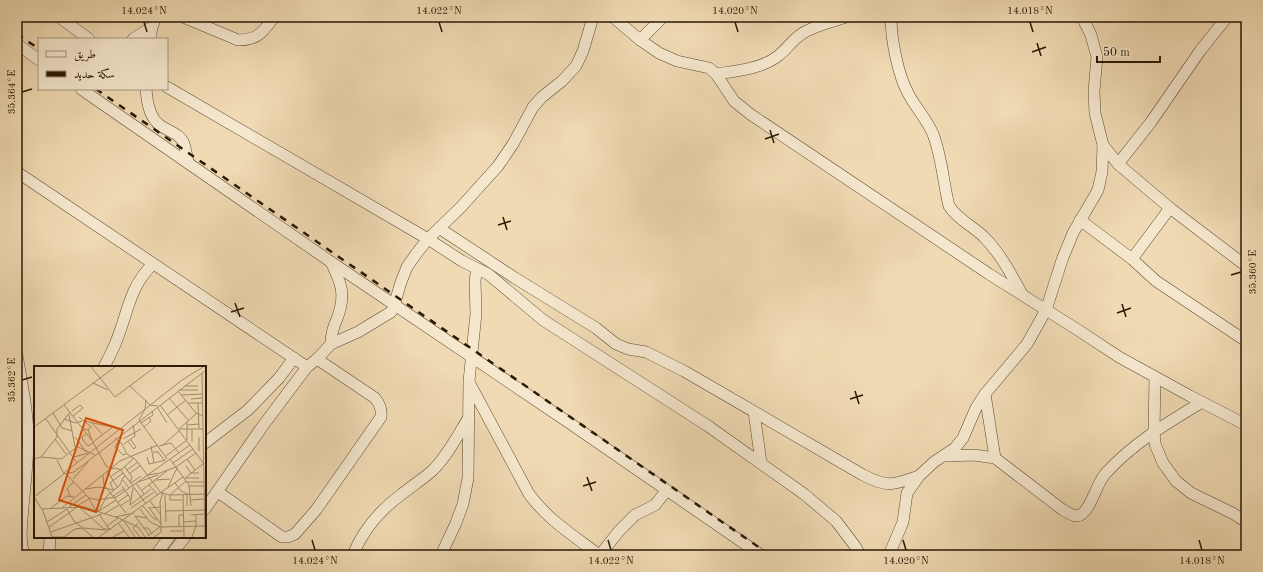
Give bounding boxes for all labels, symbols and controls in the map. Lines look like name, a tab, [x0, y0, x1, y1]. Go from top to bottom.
text: 14.024°N	[121, 6, 167, 16]
text: 14.022°N	[416, 6, 462, 16]
text: 14.020°N	[712, 6, 758, 16]
text: 14.018°N	[1007, 6, 1053, 16]
legend	[38, 38, 168, 90]
scale bar	[1097, 38, 1160, 64]
text: 50 m	[1103, 46, 1130, 59]
text: طريق	[74, 49, 96, 62]
text: سكة حديد	[74, 68, 115, 81]
text: 35.364°E	[7, 70, 17, 114]
text: 35.360°E	[1248, 250, 1258, 294]
text: 35.362°E	[7, 358, 17, 402]
inset map	[34, 366, 206, 538]
text: 14.024°N	[292, 556, 338, 566]
text: 14.022°N	[588, 556, 634, 566]
text: 14.020°N	[883, 556, 929, 566]
text: 14.018°N	[1179, 556, 1225, 566]

